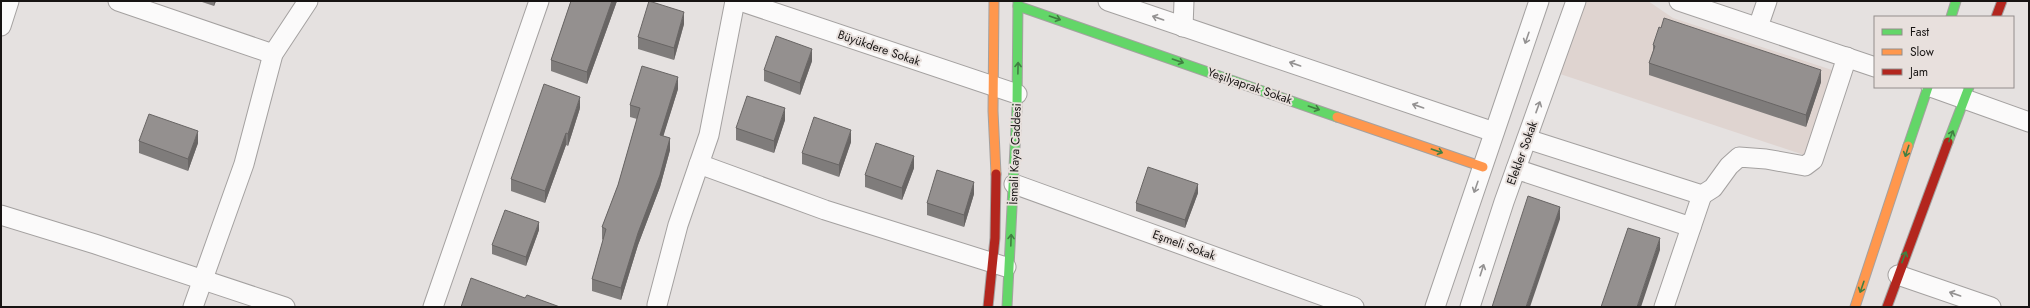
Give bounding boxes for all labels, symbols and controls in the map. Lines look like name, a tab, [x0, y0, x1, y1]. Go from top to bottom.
one-way arrow	[1152, 14, 1165, 21]
one-way arrow	[1049, 15, 1061, 23]
legend	[1874, 16, 2014, 88]
text: Fast	[1910, 23, 1929, 41]
street label: Büyükdere Sokak	[835, 25, 923, 71]
one-way arrow	[1523, 31, 1530, 44]
text: Slow	[1910, 43, 1935, 61]
one-way arrow	[1171, 58, 1184, 65]
one-way arrow	[1289, 60, 1301, 68]
one-way arrow	[1014, 62, 1021, 75]
street label: Yeşilyaprak Sokak	[1205, 63, 1295, 109]
text: Jam	[1908, 63, 1928, 81]
one-way arrow	[1412, 102, 1424, 110]
one-way arrow	[1535, 102, 1543, 114]
street label: İsmali Kaya Caddesi	[1004, 103, 1026, 205]
one-way arrow	[1307, 105, 1319, 113]
street label: Elekler Sokak	[1502, 118, 1542, 188]
one-way arrow	[1947, 130, 1955, 142]
one-way arrow	[1903, 144, 1910, 157]
one-way arrow	[1430, 148, 1443, 155]
one-way arrow	[1471, 181, 1479, 193]
street label: Eşmeli Sokak	[1150, 225, 1219, 265]
one-way arrow	[1008, 234, 1015, 247]
one-way arrow	[1901, 251, 1909, 263]
one-way arrow	[1479, 264, 1487, 276]
one-way arrow	[1858, 281, 1865, 294]
one-way arrow	[1949, 290, 1961, 298]

